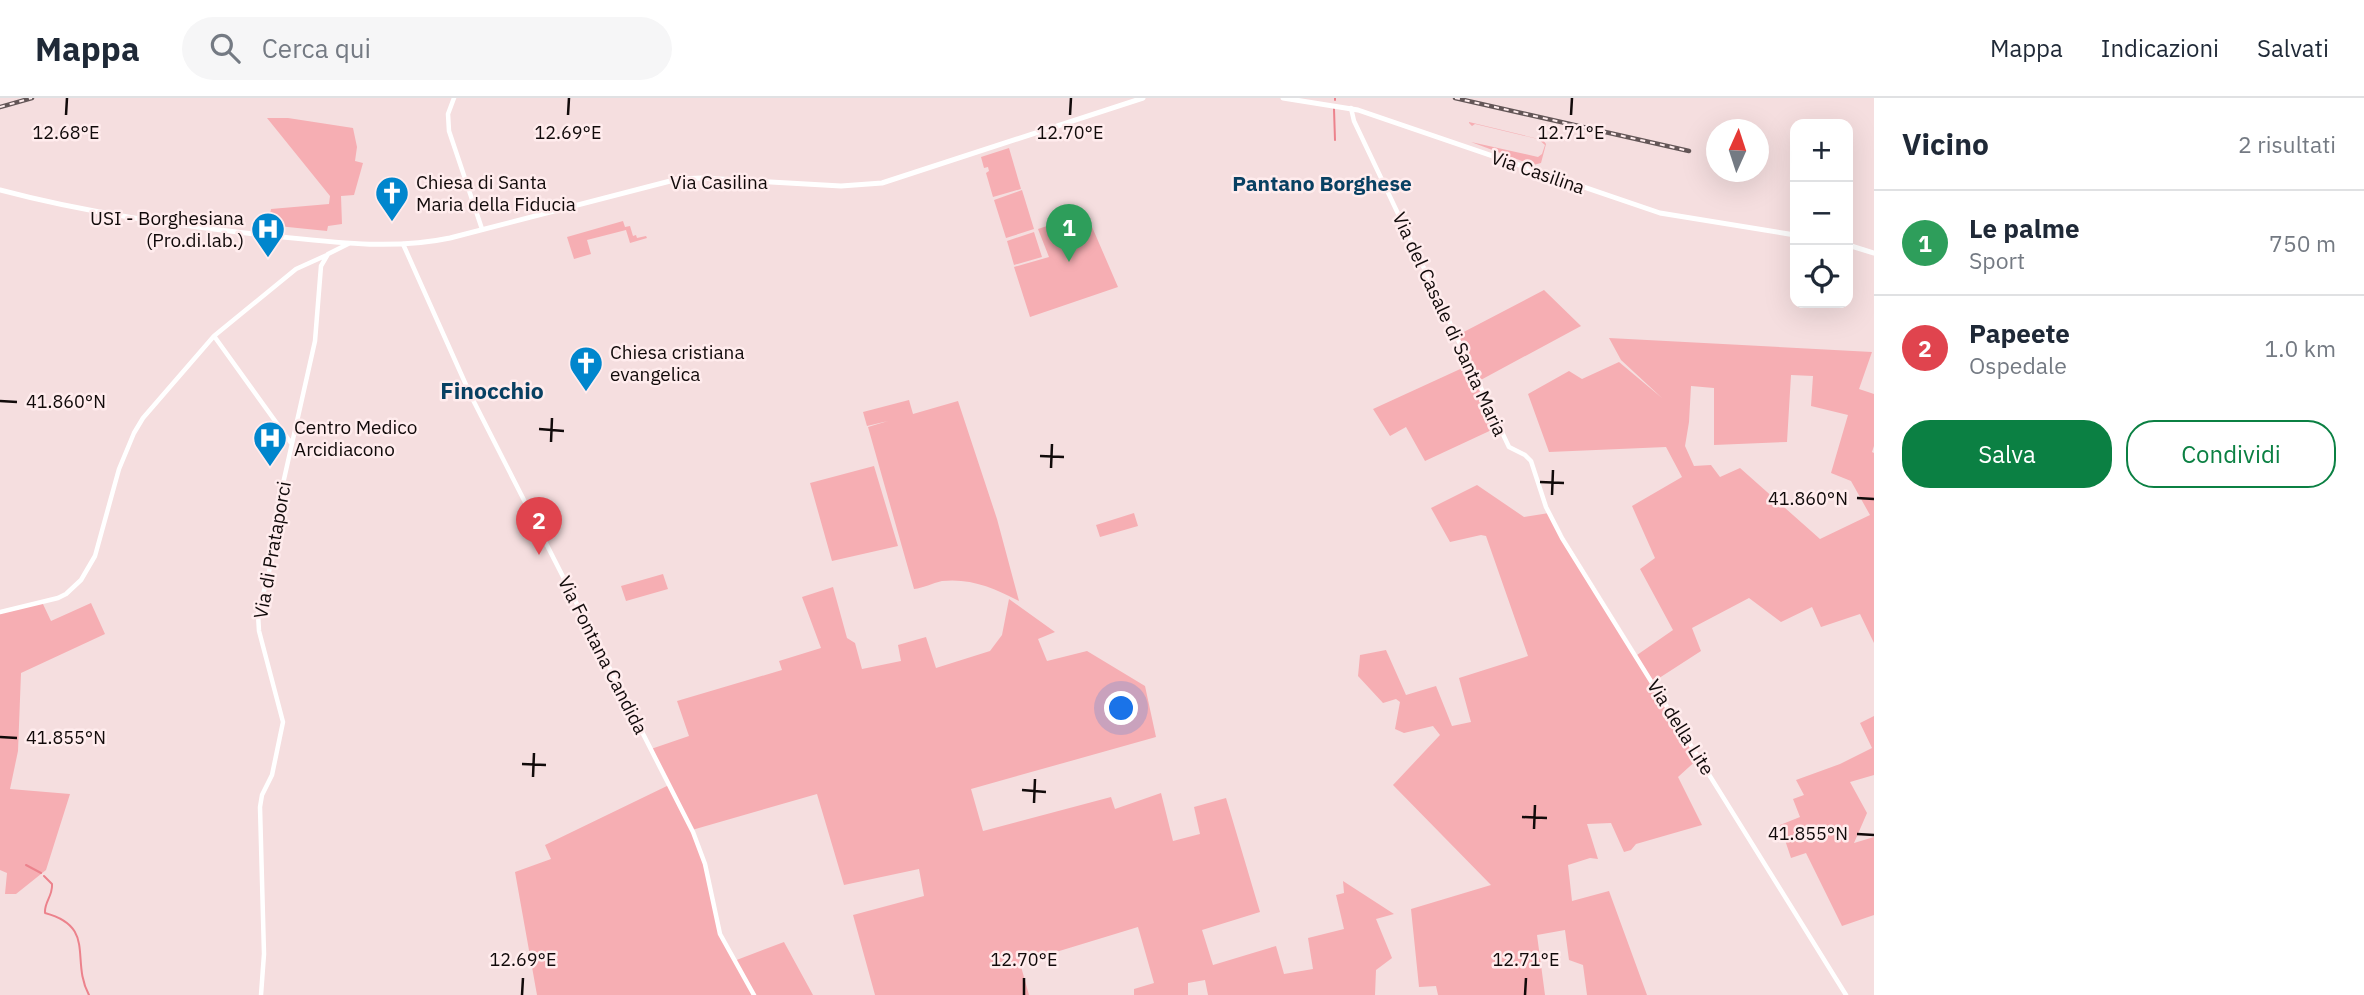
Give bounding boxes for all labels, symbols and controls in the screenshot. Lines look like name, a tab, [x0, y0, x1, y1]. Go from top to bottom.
search box	[182, 17, 672, 80]
text: Mappa	[35, 27, 140, 70]
icon: search	[206, 29, 244, 67]
text: Cerca qui	[262, 31, 371, 65]
text: Mappa	[1990, 32, 2063, 64]
text: Indicazioni	[2101, 32, 2219, 64]
text: Salvati	[2257, 32, 2329, 64]
north arrow	[1706, 119, 1769, 182]
map controls	[1790, 119, 1853, 308]
button: +	[1790, 119, 1853, 182]
text: 12.68°E	[32, 121, 100, 144]
text: 12.69°E	[534, 121, 602, 144]
text: 12.70°E	[1036, 121, 1104, 144]
text: 12.71°E	[1537, 121, 1605, 144]
text: Vicino	[1902, 124, 1989, 163]
text: 2 risultati	[2238, 129, 2336, 159]
street label: Via Casilina	[1488, 145, 1588, 199]
district label: Pantano Borghese	[1232, 169, 1412, 197]
place label: Chiesa di Santa Maria della Fiducia	[416, 170, 576, 216]
street label: Via Casilina	[670, 170, 768, 194]
church icon: Chiesa di Santa Maria della Fiducia	[373, 174, 411, 223]
button: −	[1790, 182, 1853, 245]
pin: 1	[1046, 204, 1092, 262]
place label: USI - Borghesiana (Pro.di.lab.)	[90, 206, 244, 252]
street label: Via del Casale di Santa Maria	[1387, 208, 1513, 440]
hospital icon: USI - Borghesiana (Pro.di.lab.)	[249, 210, 287, 259]
text: Le palme	[1969, 211, 2080, 245]
text: 1	[1918, 228, 1932, 258]
text: 750 m	[2269, 228, 2336, 258]
button: locate	[1790, 245, 1853, 308]
text: Sport	[1969, 245, 2025, 275]
text: Papeete	[1969, 316, 2070, 350]
text: 2	[1918, 333, 1932, 363]
text: 1.0 km	[2265, 333, 2336, 363]
place label: Chiesa cristiana evangelica	[610, 340, 745, 386]
church icon: Chiesa cristiana evangelica	[567, 344, 605, 393]
text: Ospedale	[1969, 350, 2067, 380]
district label: Finocchio	[440, 375, 544, 405]
text: 41.860°N	[26, 390, 106, 413]
place label: Centro Medico Arcidiacono	[294, 415, 417, 461]
hospital icon: Centro Medico Arcidiacono	[251, 419, 289, 468]
button: Salva	[1902, 420, 2112, 488]
button: Condividi	[2126, 420, 2336, 488]
street label: Via di Prataporci	[248, 479, 296, 621]
text: 41.860°N	[1768, 487, 1848, 510]
pin: 2	[516, 497, 562, 555]
street label: Via Fontana Candida	[553, 572, 653, 738]
street label: Via della Lite	[1642, 675, 1720, 779]
your location	[1104, 691, 1138, 725]
text: 41.855°N	[26, 726, 106, 749]
text: 41.855°N	[1768, 822, 1848, 845]
text: 12.69°E	[489, 948, 557, 971]
text: 12.70°E	[990, 948, 1058, 971]
text: 12.71°E	[1492, 948, 1560, 971]

